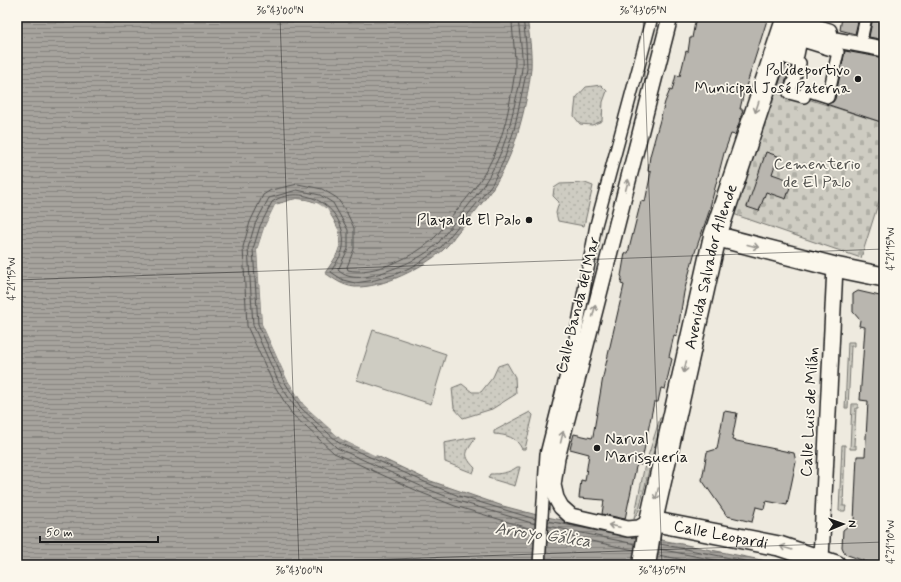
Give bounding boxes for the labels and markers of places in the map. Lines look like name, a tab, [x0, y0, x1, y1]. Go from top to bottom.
place label: Polideportivo Municipal José Paterna	[695, 60, 850, 99]
marker: Polideportivo Municipal José Paterna	[853, 74, 863, 84]
place label: Playa de El Palo	[417, 210, 521, 231]
marker: Playa de El Palo	[524, 215, 534, 225]
place label: Narval Marisquería	[605, 429, 688, 468]
marker: Narval Marisquería	[592, 443, 602, 453]

